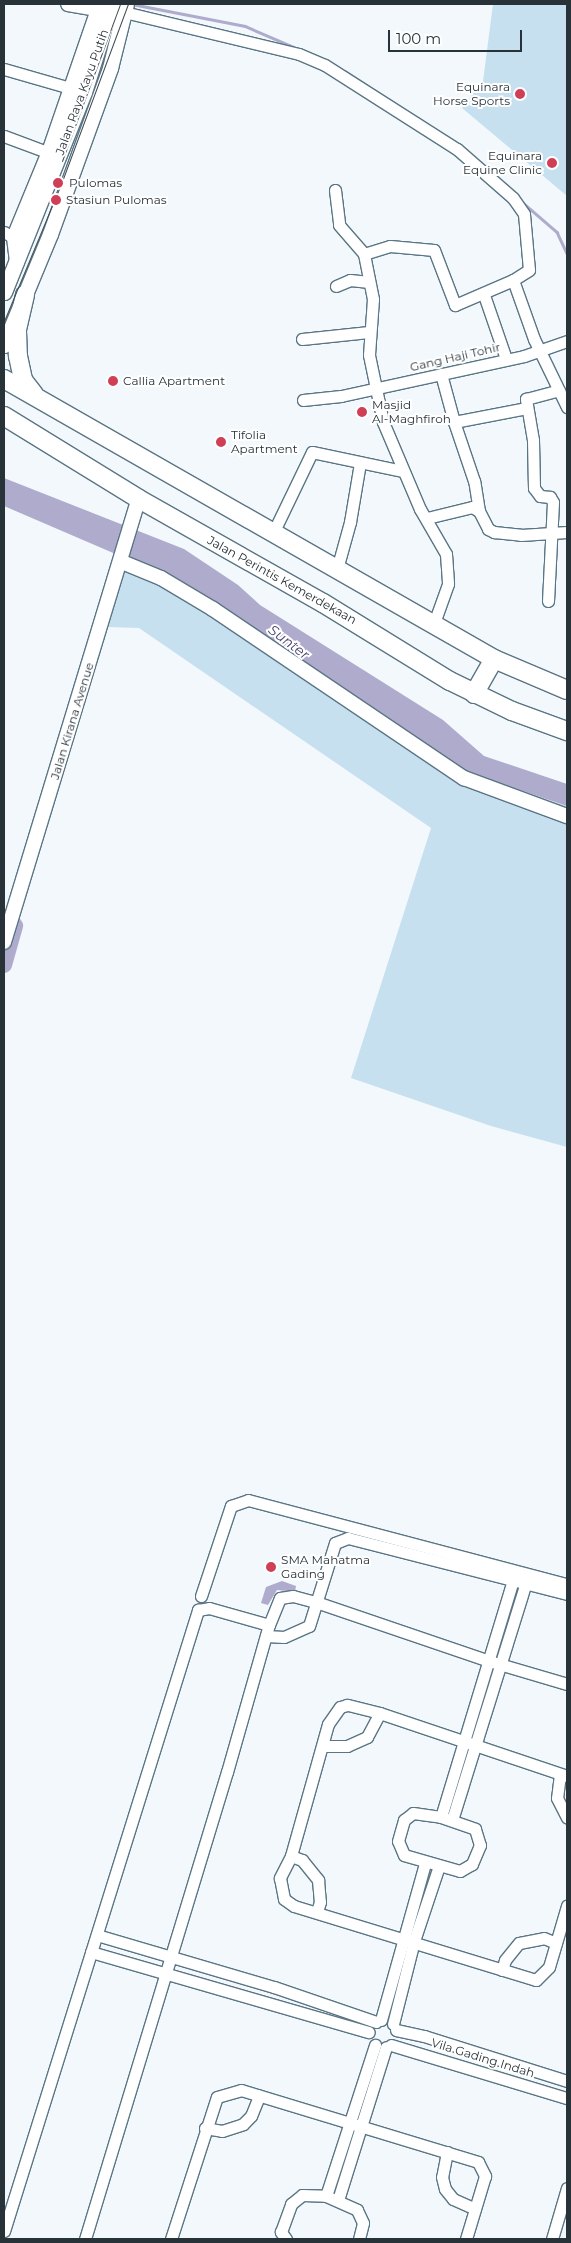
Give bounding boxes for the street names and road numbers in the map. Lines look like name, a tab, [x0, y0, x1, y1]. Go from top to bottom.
street label: Jalan Raya Kayu Putih	[53, 27, 111, 157]
street label: Gang Haji Tohir	[408, 340, 502, 374]
street label: Jalan Perintis Kemerdekaan	[205, 533, 359, 627]
street label: Jalan Kirana Avenue	[47, 661, 97, 781]
street label: Vila Gading Indah	[430, 2035, 536, 2081]

